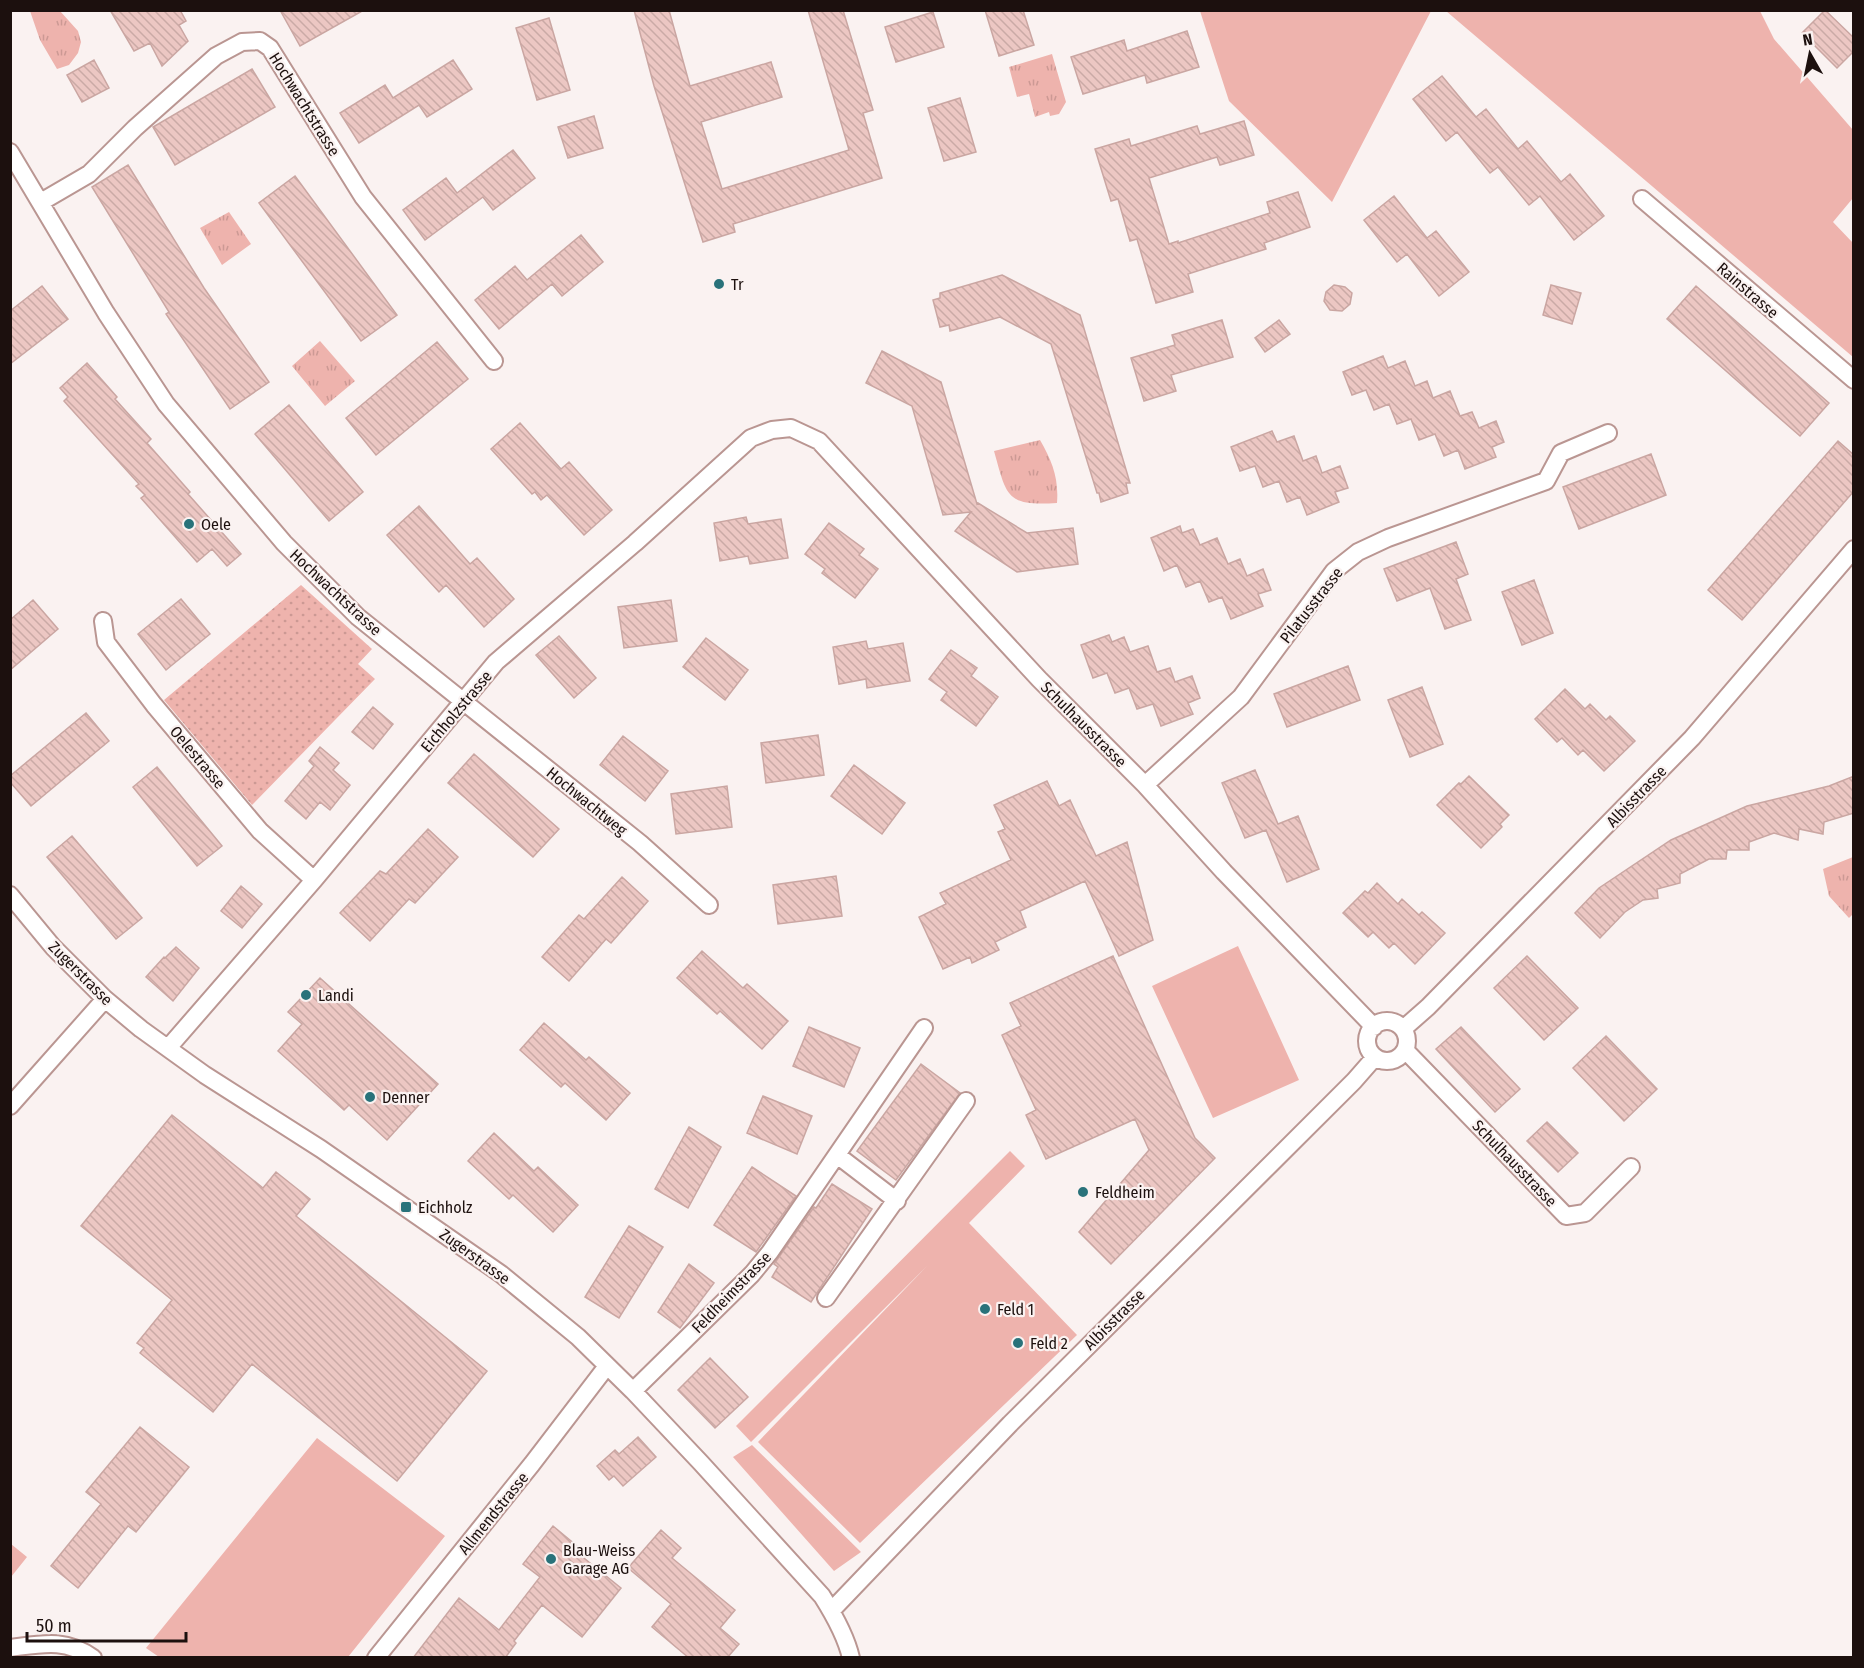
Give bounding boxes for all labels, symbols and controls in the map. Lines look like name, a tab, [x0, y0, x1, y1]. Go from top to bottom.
north arrow	[1780, 24, 1840, 84]
text: N	[1802, 30, 1814, 50]
street label: Hochwachtstrasse	[265, 49, 344, 160]
street label: Rainstrasse	[1713, 259, 1782, 322]
place label: Tr	[731, 275, 744, 294]
marker: Tr	[712, 277, 726, 291]
place label: Oele	[201, 515, 231, 534]
marker: Oele	[182, 517, 196, 531]
street label: Hochwachtstrasse	[286, 545, 385, 640]
street label: Pilatusstrasse	[1276, 564, 1347, 647]
street label: Eichholzstrasse	[417, 667, 496, 756]
street label: Schulhausstrasse	[1037, 678, 1131, 771]
street label: Oelestrasse	[166, 722, 229, 793]
street label: Albisstrasse	[1602, 762, 1670, 831]
street label: Hochwachtweg	[543, 763, 631, 840]
street label: Zugerstrasse	[45, 937, 117, 1009]
place label: Landi	[318, 986, 354, 1005]
marker: Landi	[299, 988, 313, 1002]
place label: Denner	[382, 1088, 430, 1107]
marker: Denner	[363, 1090, 377, 1104]
street label: Schulhausstrasse	[1468, 1116, 1561, 1211]
place label: Feldheim	[1095, 1183, 1155, 1202]
marker: Feldheim	[1076, 1185, 1090, 1199]
place label: Eichholz	[418, 1198, 472, 1217]
marker: Eichholz	[399, 1200, 413, 1214]
street label: Zugerstrasse	[436, 1224, 514, 1288]
street label: Feldheimstrasse	[688, 1248, 775, 1337]
street label: Albisstrasse	[1080, 1285, 1149, 1354]
place label: Feld 1	[997, 1300, 1034, 1319]
marker: Feld 1	[978, 1302, 992, 1316]
place label: Feld 2	[1030, 1334, 1068, 1353]
marker: Feld 2	[1011, 1336, 1025, 1350]
street label: Allmendstrasse	[454, 1468, 532, 1558]
place label: Blau-Weiss Garage AG	[563, 1541, 635, 1578]
marker: Blau-Weiss Garage AG	[544, 1552, 558, 1566]
scale bar	[27, 1605, 186, 1643]
text: 50 m	[36, 1615, 72, 1637]

